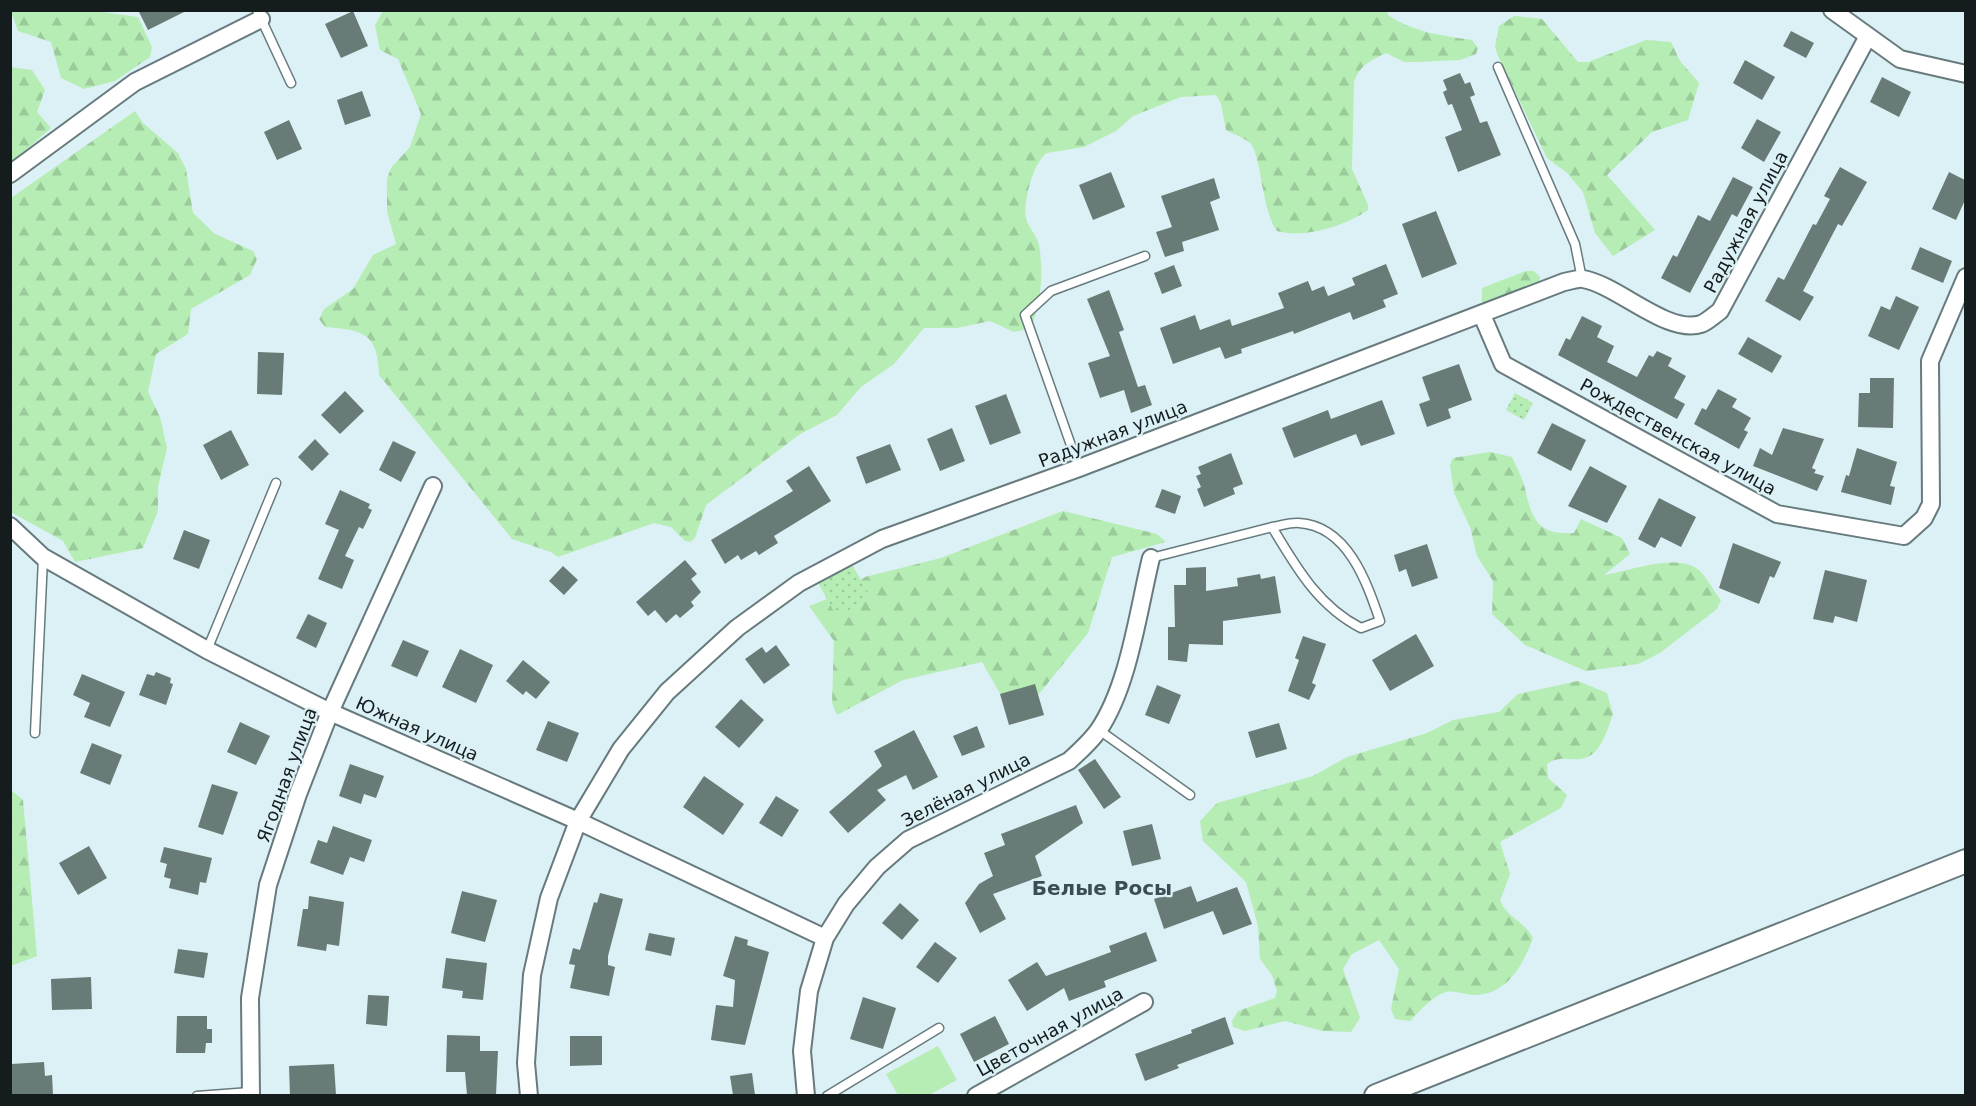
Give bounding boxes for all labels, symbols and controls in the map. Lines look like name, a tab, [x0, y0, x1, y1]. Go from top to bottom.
street label: Радужная улица	[1699, 147, 1792, 296]
street label: Рождественская улица	[1577, 374, 1780, 499]
street label: Радужная улица	[1035, 395, 1190, 472]
street label: Южная улица	[353, 692, 482, 765]
street label: Ягодная улица	[252, 705, 321, 845]
street label: Зелёная улица	[898, 748, 1034, 831]
district label: Белые Росы	[1032, 876, 1172, 900]
street label: Цветочная улица	[973, 983, 1127, 1081]

